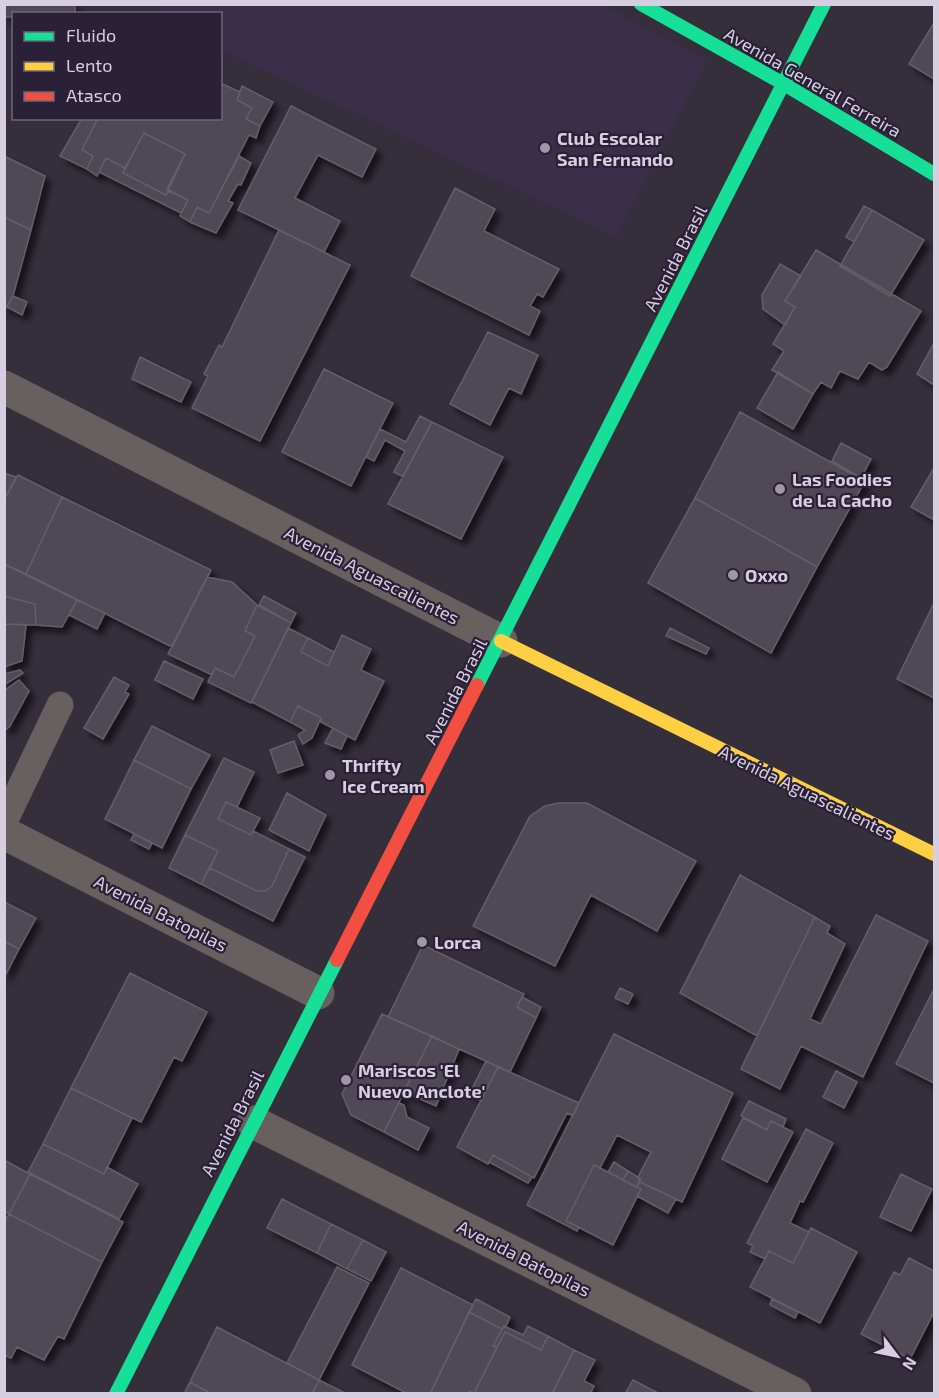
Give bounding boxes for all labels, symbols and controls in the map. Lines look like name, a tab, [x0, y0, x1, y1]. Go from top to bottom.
legend	[12, 12, 222, 120]
street label: Avenida General Ferreira	[721, 22, 905, 142]
text: Fluido	[66, 24, 116, 46]
text: Lento	[66, 54, 112, 76]
text: Atasco	[66, 84, 122, 106]
place label: Club Escolar San Fernando	[557, 127, 673, 170]
marker: Club Escolar San Fernando	[538, 141, 552, 155]
street label: Avenida Brasil	[639, 201, 711, 315]
place label: Las Foodies de La Cacho	[792, 468, 892, 511]
marker: Las Foodies de La Cacho	[773, 482, 787, 496]
street label: Avenida Aguascalientes	[281, 521, 463, 629]
place label: Oxxo	[745, 564, 788, 586]
marker: Oxxo	[726, 568, 740, 582]
street label: Avenida Brasil	[419, 634, 491, 748]
street label: Avenida Aguascalientes	[715, 740, 899, 844]
place label: Thrifty Ice Cream	[342, 754, 425, 797]
marker: Thrifty Ice Cream	[323, 768, 337, 782]
street label: Avenida Batopilas	[91, 870, 231, 956]
place label: Lorca	[434, 931, 481, 953]
marker: Lorca	[415, 935, 429, 949]
place label: Mariscos 'El Nuevo Anclote'	[358, 1059, 485, 1102]
street label: Avenida Brasil	[196, 1066, 268, 1180]
marker: Mariscos 'El Nuevo Anclote'	[339, 1073, 353, 1087]
street label: Avenida Batopilas	[454, 1215, 594, 1301]
north arrow	[867, 1326, 927, 1386]
text: N	[899, 1354, 921, 1374]

